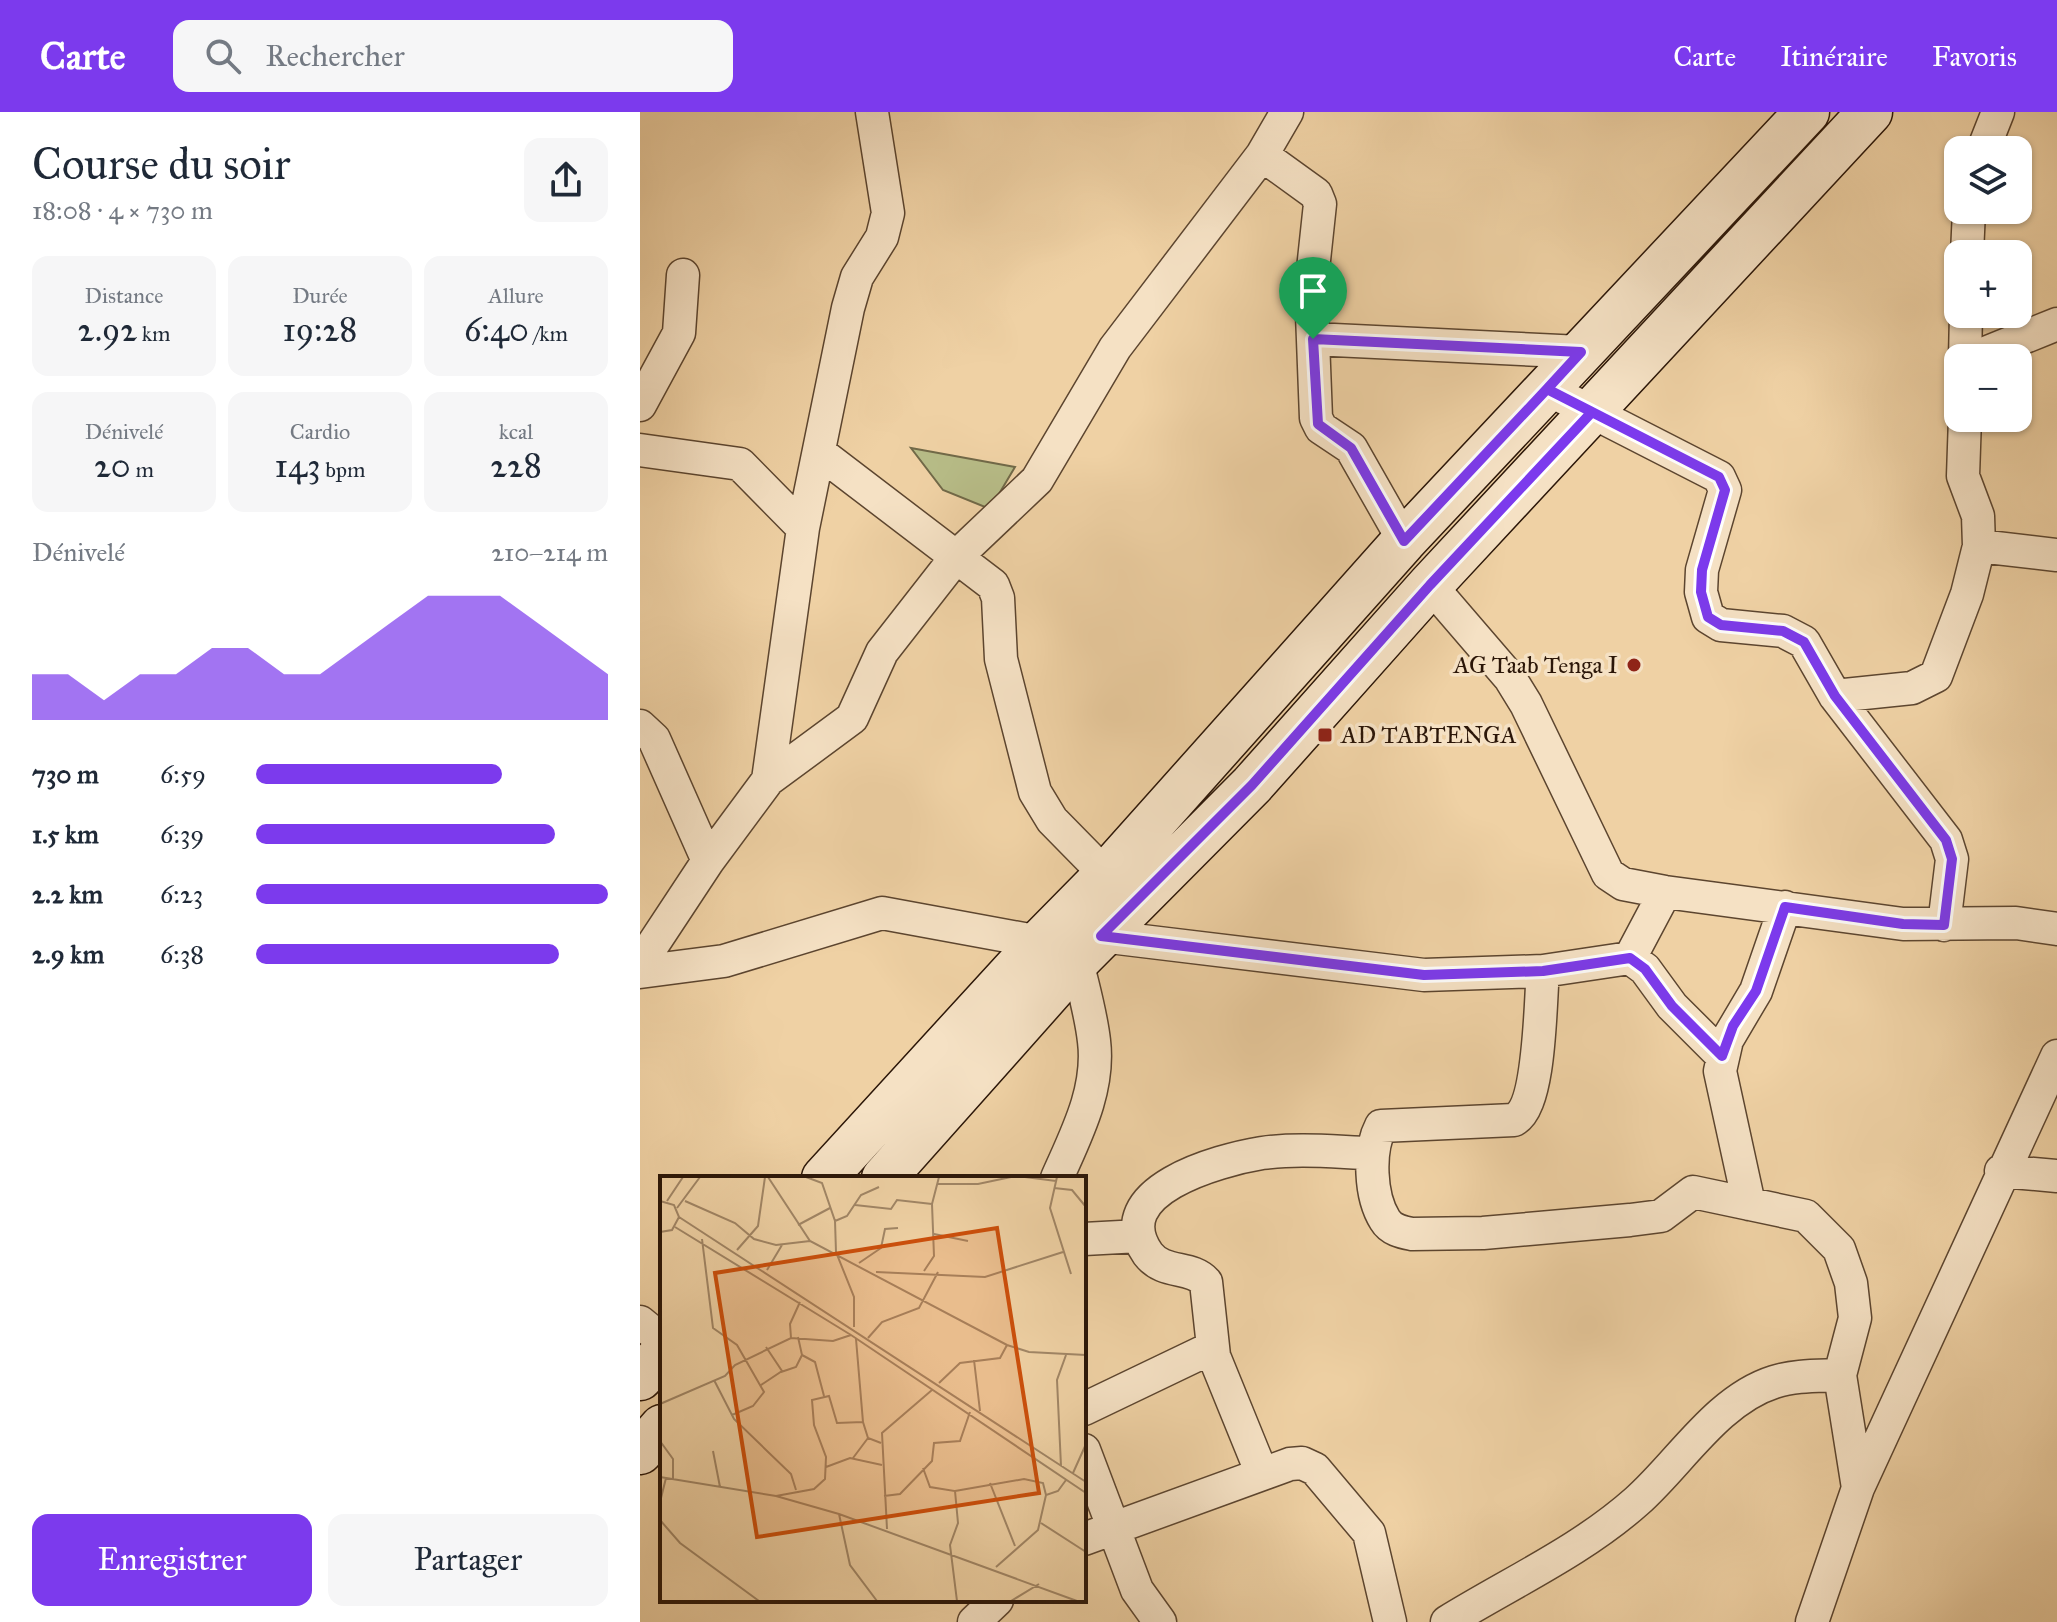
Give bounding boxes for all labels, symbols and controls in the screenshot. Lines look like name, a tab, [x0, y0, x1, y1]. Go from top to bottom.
search box	[173, 20, 733, 92]
text: Carte	[40, 33, 125, 79]
icon: search	[201, 34, 245, 78]
text: Rechercher	[265, 38, 405, 74]
text: Carte	[1673, 39, 1736, 74]
text: Itinéraire	[1780, 39, 1888, 74]
text: Favoris	[1932, 39, 2017, 74]
map controls	[1944, 136, 2032, 432]
button: layers	[1944, 136, 2032, 224]
text: Course du soir	[32, 137, 290, 191]
button: share	[524, 138, 608, 222]
text: 18:08 · 4 × 730 m	[32, 194, 213, 226]
button: +	[1944, 240, 2032, 328]
pin	[1279, 257, 1347, 339]
icon: arrive	[1291, 269, 1335, 313]
text: Distance	[85, 282, 163, 309]
text: Durée	[292, 282, 348, 309]
text: Allure	[488, 282, 544, 309]
text: 2.92	[77, 309, 137, 350]
text: 19:28	[283, 309, 357, 350]
text: 6:40	[464, 309, 529, 350]
text: km	[137, 320, 171, 347]
text: /km	[529, 320, 568, 347]
button: −	[1944, 344, 2032, 432]
text: Dénivelé	[85, 418, 163, 445]
text: Cardio	[290, 418, 350, 445]
text: kcal	[499, 418, 533, 445]
text: 20	[94, 445, 131, 486]
text: 143	[275, 445, 321, 486]
text: 228	[490, 445, 542, 486]
text: m	[131, 456, 154, 483]
text: bpm	[321, 456, 365, 483]
text: Dénivelé	[32, 536, 125, 568]
text: 210–214 m	[491, 536, 608, 568]
place label: AG Taab Tenga I	[1452, 650, 1618, 680]
marker: AG Taab Tenga I	[1625, 656, 1643, 674]
place label: AD TABTENGA	[1340, 720, 1517, 750]
marker: AD TABTENGA	[1316, 726, 1334, 744]
text: 730 m	[32, 758, 99, 790]
text: 6:59	[160, 758, 206, 790]
text: 1.5 km	[32, 818, 99, 850]
text: 6:39	[160, 818, 204, 850]
text: 2.2 km	[32, 878, 103, 910]
text: 6:23	[160, 878, 203, 910]
text: 2.9 km	[32, 938, 104, 970]
text: 6:38	[160, 938, 204, 970]
inset map	[660, 1176, 1086, 1602]
button: Enregistrer	[32, 1514, 312, 1606]
button: Partager	[328, 1514, 608, 1606]

